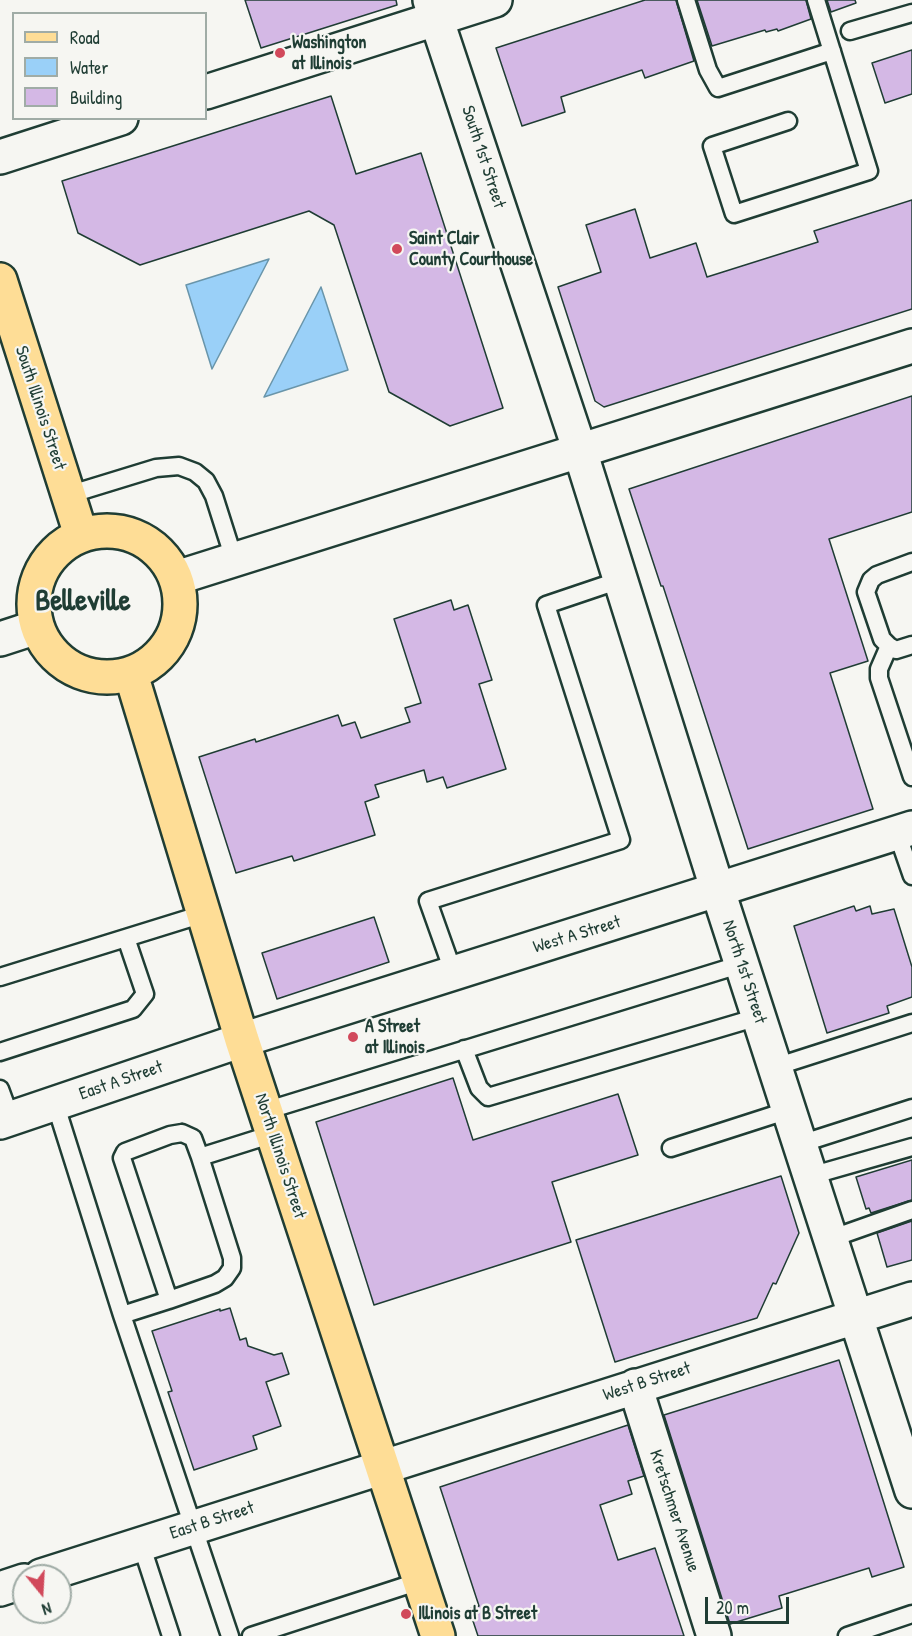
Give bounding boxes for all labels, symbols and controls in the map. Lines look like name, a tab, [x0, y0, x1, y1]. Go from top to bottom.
legend	[12, 12, 207, 120]
text: Road	[70, 25, 100, 50]
place label: Washington at Illinois	[292, 32, 366, 74]
marker: Washington at Illinois	[273, 46, 287, 60]
text: Water	[70, 55, 108, 80]
text: Building	[70, 85, 122, 110]
street label: South 1st Street	[456, 103, 510, 211]
place label: Saint Clair County Courthouse	[409, 228, 533, 270]
marker: Saint Clair County Courthouse	[390, 242, 404, 256]
street label: South Illinois Street	[10, 343, 70, 473]
district label: Belleville	[35, 584, 131, 620]
street label: West A Street	[531, 911, 623, 959]
street label: North 1st Street	[717, 918, 771, 1026]
place label: A Street at Illinois	[365, 1016, 425, 1058]
marker: A Street at Illinois	[346, 1030, 360, 1044]
street label: East A Street	[76, 1057, 166, 1105]
street label: North Illinois Street	[250, 1091, 310, 1221]
street label: West B Street	[601, 1358, 693, 1406]
street label: Kretschmer Avenue	[644, 1447, 704, 1575]
street label: East B Street	[167, 1497, 257, 1545]
north arrow	[12, 1564, 72, 1624]
scale bar	[708, 1585, 792, 1623]
text: 20 m	[716, 1595, 749, 1620]
text: N	[40, 1597, 54, 1621]
place label: Illinois at B Street	[418, 1603, 537, 1625]
marker: Illinois at B Street	[399, 1607, 413, 1621]

